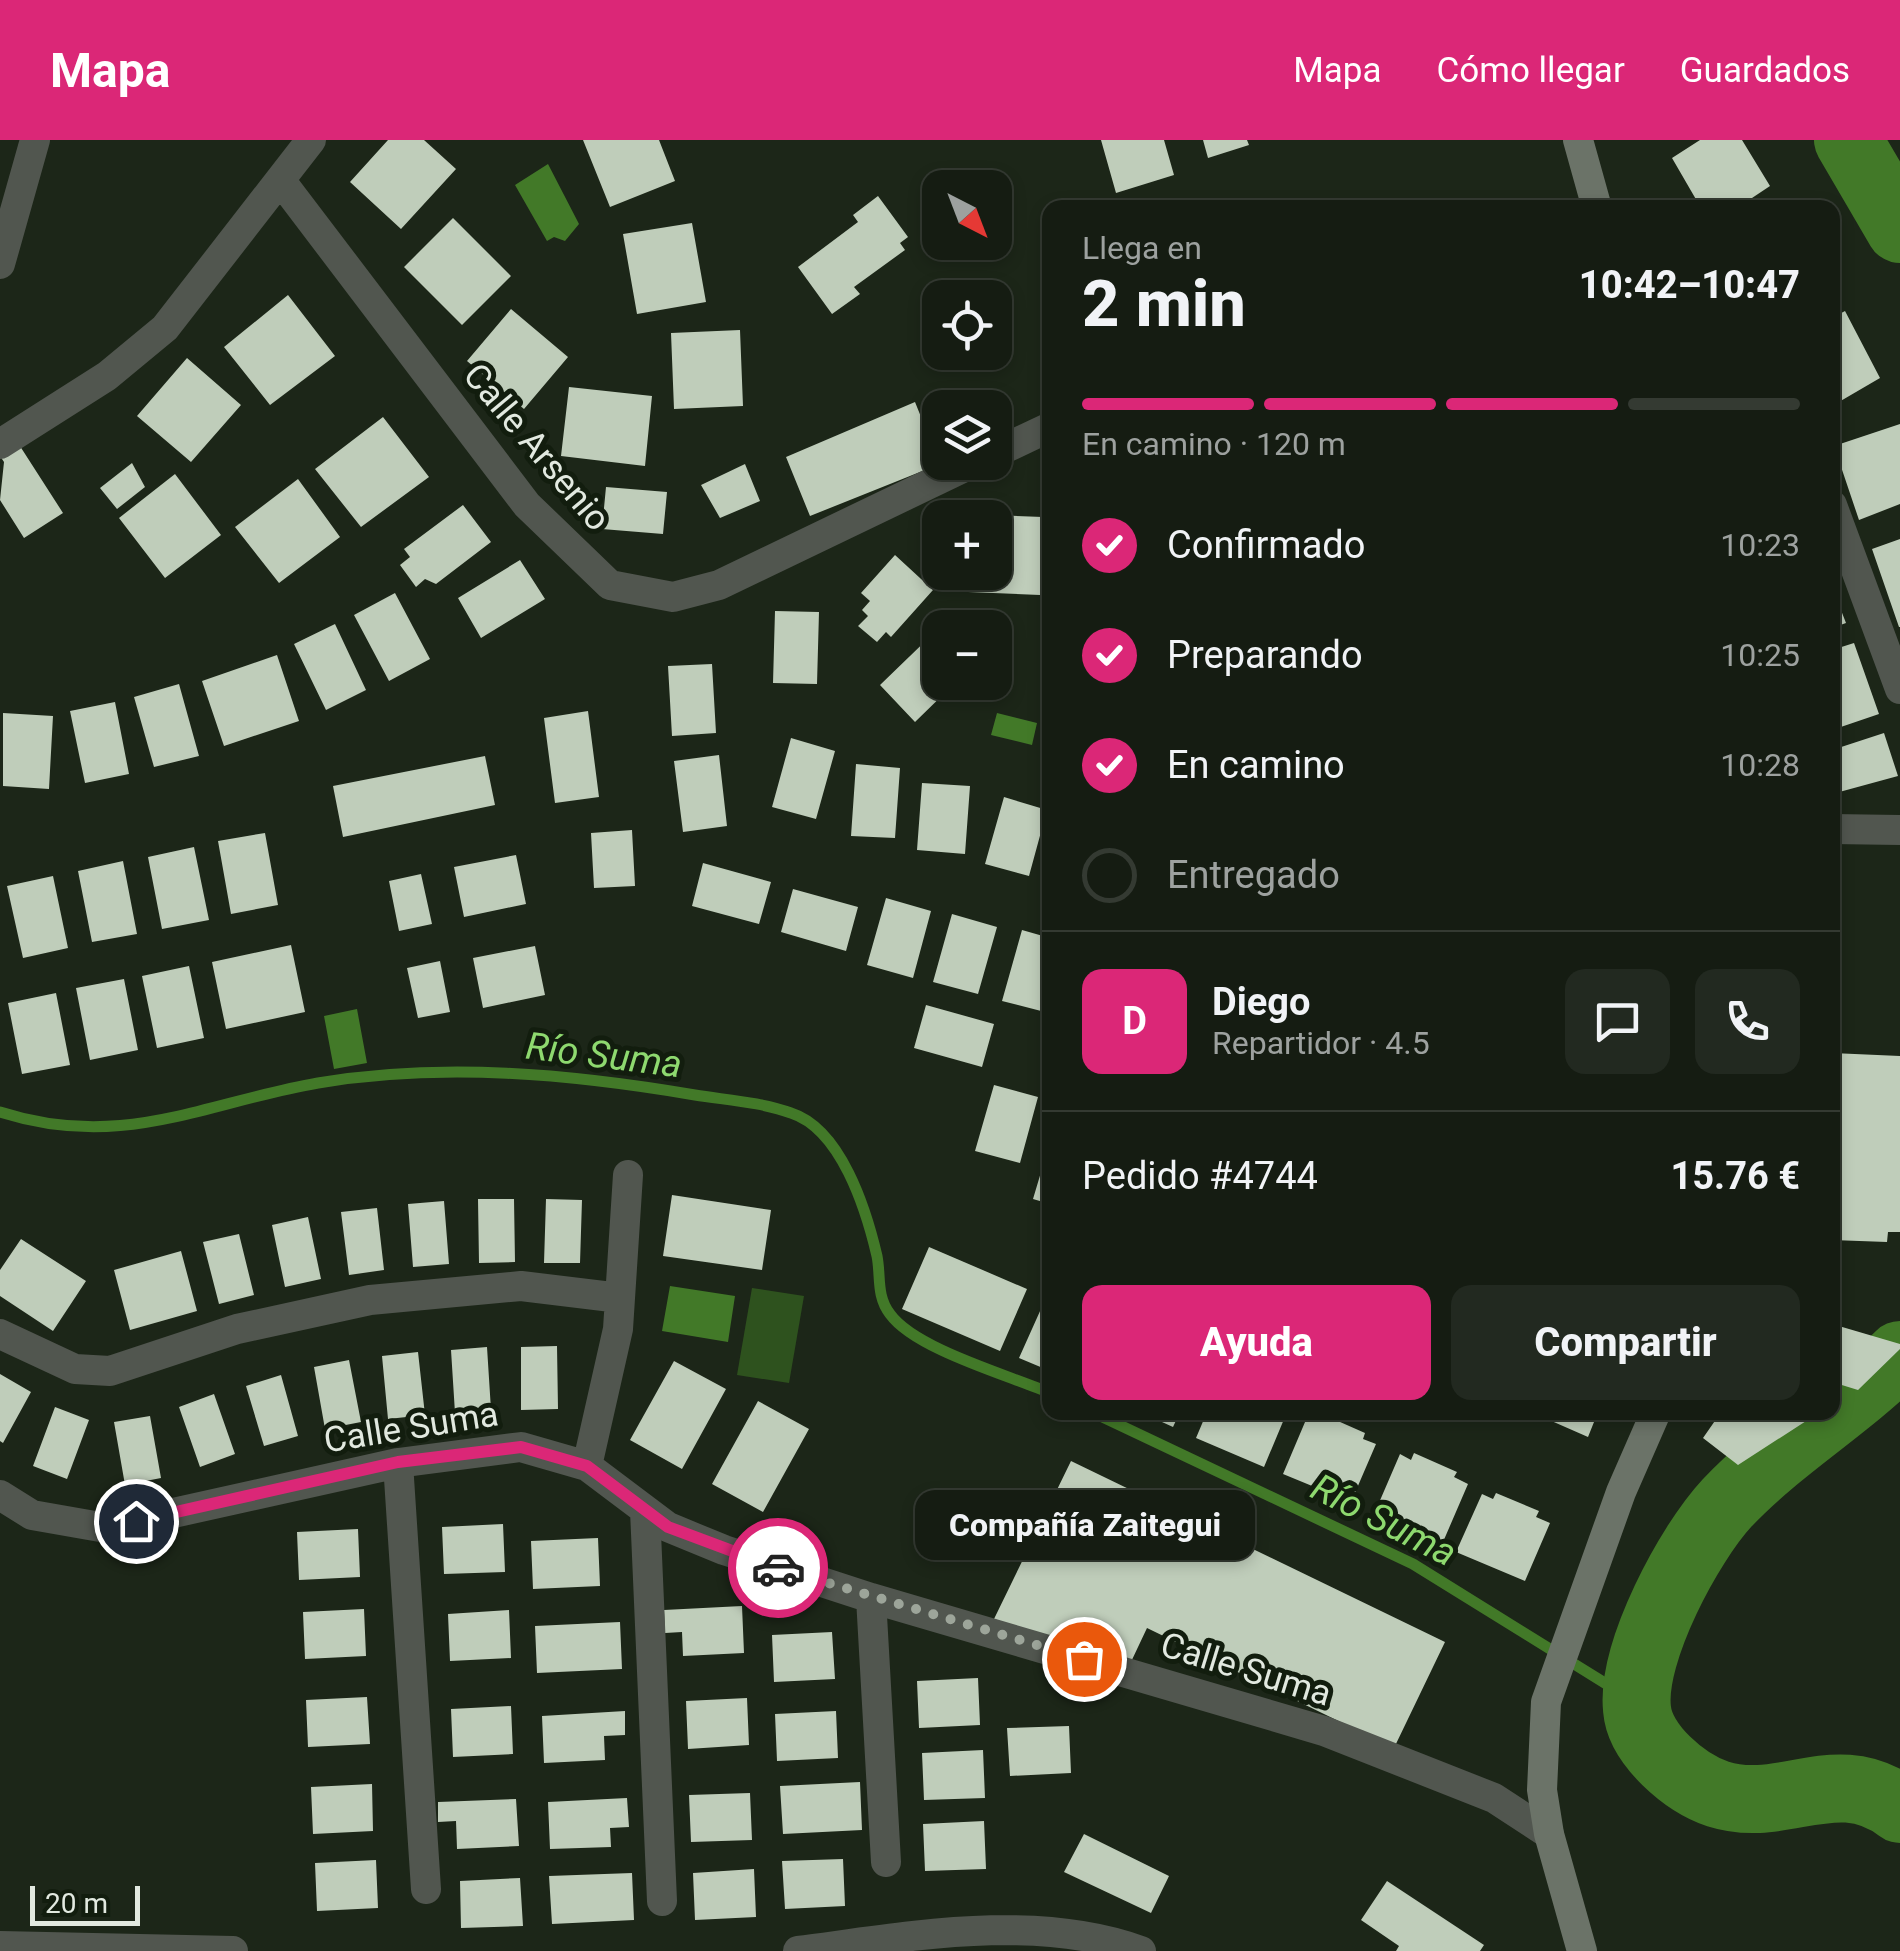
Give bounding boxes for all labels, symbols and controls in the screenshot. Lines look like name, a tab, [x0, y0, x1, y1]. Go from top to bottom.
text: Mapa	[50, 42, 170, 99]
text: Mapa	[1293, 50, 1382, 91]
text: Cómo llegar	[1437, 50, 1625, 91]
text: Guardados	[1680, 50, 1850, 91]
north arrow	[922, 170, 1012, 260]
map controls	[922, 170, 1012, 700]
text: Llega en	[1082, 229, 1202, 267]
text: 10:42–10:47	[1579, 263, 1800, 307]
text: 2 min	[1082, 266, 1246, 342]
button: locate	[922, 280, 1012, 370]
street label: Calle Arsenio	[455, 356, 618, 539]
button: layers	[922, 390, 1012, 480]
text: En camino · 120 m	[1082, 425, 1346, 463]
button: +	[922, 500, 1012, 590]
icon: check	[1082, 518, 1137, 573]
text: Confirmado	[1167, 523, 1365, 567]
text: 10:23	[1720, 526, 1800, 564]
button: −	[922, 610, 1012, 700]
icon: check	[1082, 628, 1137, 683]
text: Preparando	[1167, 633, 1363, 677]
text: 10:25	[1720, 636, 1800, 674]
icon: check	[1082, 738, 1137, 793]
text: En camino	[1167, 743, 1345, 787]
text: 10:28	[1720, 746, 1800, 784]
text: Entregado	[1167, 853, 1340, 897]
button: chat	[1565, 969, 1670, 1074]
button: phone	[1695, 969, 1800, 1074]
text: Diego	[1212, 980, 1310, 1024]
text: D	[1122, 999, 1147, 1043]
water label: Río Suma	[524, 1024, 684, 1086]
text: Repartidor · 4.5	[1212, 1024, 1430, 1062]
text: Pedido #4744	[1082, 1154, 1318, 1198]
text: 15.76 €	[1671, 1154, 1800, 1198]
button: Ayuda	[1082, 1285, 1431, 1400]
button: Compartir	[1451, 1285, 1800, 1400]
street label: Calle Suma	[321, 1393, 501, 1461]
water label: Río Suma	[1304, 1465, 1464, 1575]
pin	[94, 1479, 179, 1564]
callout: Compañía Zaitegui	[914, 1489, 1254, 1559]
icon: home	[109, 1494, 164, 1549]
text: Compañía Zaitegui	[949, 1506, 1221, 1544]
courier	[728, 1518, 828, 1618]
icon: car	[751, 1541, 806, 1596]
pin	[1042, 1617, 1127, 1702]
street label: Calle Suma	[1156, 1624, 1336, 1715]
icon: bag	[1057, 1632, 1112, 1687]
scale bar	[30, 1881, 140, 1926]
text: 20 m	[45, 1887, 108, 1920]

